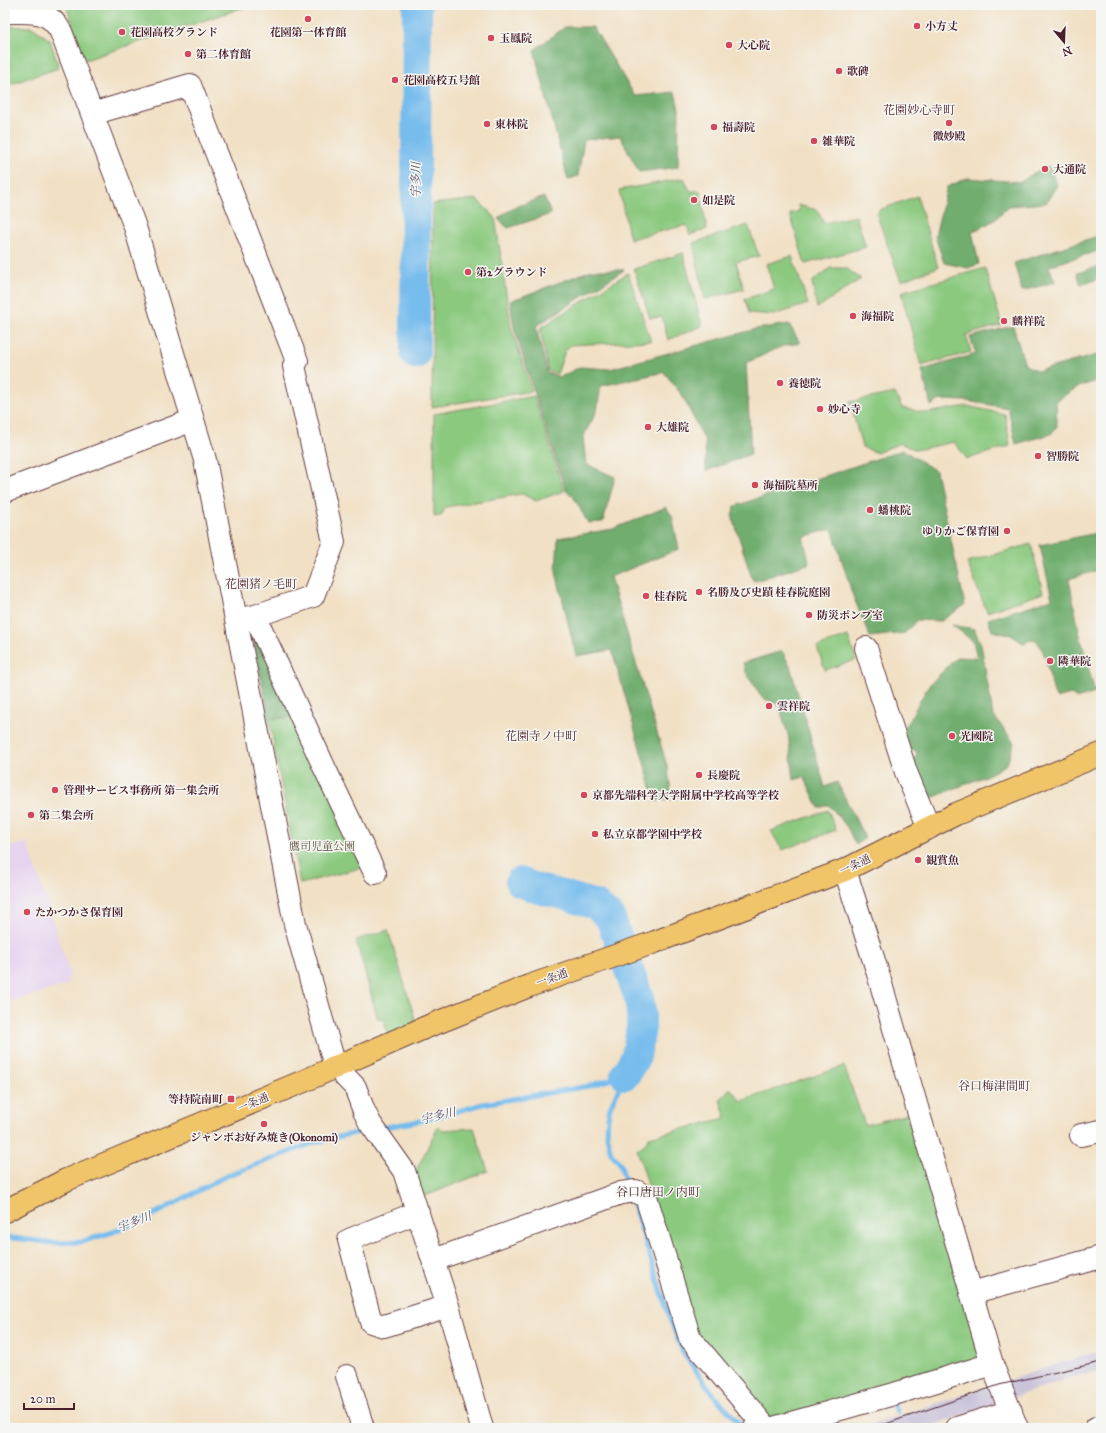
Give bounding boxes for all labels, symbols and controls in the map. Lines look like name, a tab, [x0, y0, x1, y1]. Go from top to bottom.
marker: 花園第一体育館	[303, 14, 313, 24]
place label: 小方丈	[925, 20, 958, 33]
marker: 小方丈	[912, 21, 922, 31]
north arrow	[1044, 22, 1084, 62]
place label: 花園高校グランド	[130, 26, 218, 39]
place label: 花園第一体育館	[270, 26, 347, 39]
marker: 花園高校グランド	[117, 27, 127, 37]
place label: 玉鳳院	[499, 32, 532, 45]
marker: 玉鳳院	[486, 33, 496, 43]
place label: 大心院	[737, 39, 770, 52]
marker: 大心院	[724, 40, 734, 50]
text: N	[1060, 43, 1074, 59]
place label: 第二体育館	[196, 48, 251, 61]
marker: 第二体育館	[183, 49, 193, 59]
place label: 歌碑	[847, 65, 869, 78]
marker: 歌碑	[834, 66, 844, 76]
place label: 花園高校五号館	[403, 74, 480, 87]
marker: 花園高校五号館	[390, 75, 400, 85]
district label: 花園妙心寺町	[883, 103, 955, 117]
place label: 東林院	[495, 118, 528, 131]
marker: 微妙殿	[944, 118, 954, 128]
marker: 東林院	[482, 119, 492, 129]
place label: 福壽院	[722, 121, 755, 134]
marker: 福壽院	[709, 122, 719, 132]
place label: 微妙殿	[933, 130, 966, 143]
place label: 雑華院	[822, 135, 855, 148]
marker: 雑華院	[809, 136, 819, 146]
water label: 宇多川	[409, 160, 423, 198]
place label: 大通院	[1053, 163, 1086, 176]
marker: 大通院	[1040, 164, 1050, 174]
place label: 如是院	[702, 194, 735, 207]
marker: 如是院	[689, 195, 699, 205]
place label: 第2グラウンド	[476, 266, 547, 279]
marker: 第2グラウンド	[463, 267, 473, 277]
place label: 海福院	[861, 310, 894, 323]
marker: 海福院	[848, 311, 858, 321]
place label: 麟祥院	[1012, 315, 1045, 328]
marker: 麟祥院	[999, 316, 1009, 326]
place label: 養徳院	[788, 377, 821, 390]
marker: 養徳院	[775, 378, 785, 388]
place label: 妙心寺	[828, 403, 861, 416]
marker: 妙心寺	[815, 404, 825, 414]
place label: 大雄院	[656, 421, 689, 434]
marker: 大雄院	[643, 422, 653, 432]
place label: 智勝院	[1046, 450, 1079, 463]
marker: 智勝院	[1033, 451, 1043, 461]
place label: 海福院墓所	[763, 479, 818, 492]
marker: 海福院墓所	[750, 480, 760, 490]
place label: 蟠桃院	[878, 504, 911, 517]
marker: 蟠桃院	[865, 505, 875, 515]
place label: ゆりかご保育園	[922, 525, 999, 538]
marker: ゆりかご保育園	[1002, 526, 1012, 536]
district label: 花園猪ノ毛町	[225, 577, 297, 591]
place label: 名勝及び史蹟 桂春院庭園	[707, 586, 830, 599]
marker: 名勝及び史蹟 桂春院庭園	[694, 587, 704, 597]
place label: 桂春院	[654, 590, 687, 603]
marker: 桂春院	[641, 591, 651, 601]
place label: 防災ポンプ室	[817, 609, 883, 622]
marker: 防災ポンプ室	[804, 610, 814, 620]
place label: 隣華院	[1058, 655, 1091, 668]
marker: 隣華院	[1045, 656, 1055, 666]
place label: 雲祥院	[777, 700, 810, 713]
marker: 雲祥院	[764, 701, 774, 711]
district label: 花園寺ノ中町	[505, 729, 577, 743]
place label: 光國院	[960, 730, 993, 743]
marker: 光國院	[947, 731, 957, 741]
place label: 長慶院	[707, 769, 740, 782]
marker: 長慶院	[694, 770, 704, 780]
place label: 管理サービス事務所 第一集会所	[63, 784, 219, 797]
marker: 管理サービス事務所 第一集会所	[50, 785, 60, 795]
place label: 京都先端科学大学附属中学校高等学校	[592, 789, 779, 802]
marker: 京都先端科学大学附属中学校高等学校	[579, 790, 589, 800]
place label: 第二集会所	[39, 809, 94, 822]
marker: 第二集会所	[26, 810, 36, 820]
place label: 私立京都学園中学校	[603, 828, 702, 841]
marker: 私立京都学園中学校	[590, 829, 600, 839]
park label: 鷹司児童公園	[289, 840, 355, 853]
street label: 一条通	[837, 852, 873, 878]
place label: 観賞魚	[926, 854, 959, 867]
marker: 観賞魚	[913, 855, 923, 865]
place label: たかつかさ保育園	[35, 906, 123, 919]
marker: たかつかさ保育園	[22, 907, 32, 917]
street label: 一条通	[534, 966, 570, 990]
district label: 谷口梅津間町	[958, 1079, 1030, 1093]
street label: 一条通	[235, 1091, 271, 1115]
place label: 等持院南町	[168, 1093, 223, 1106]
marker: 等持院南町	[226, 1094, 236, 1104]
water label: 宇多川	[419, 1104, 459, 1127]
marker: ジャンボお好み焼き(Okonomi)	[259, 1119, 269, 1129]
place label: ジャンボお好み焼き(Okonomi)	[190, 1131, 338, 1145]
district label: 谷口唐田ノ内町	[616, 1185, 700, 1199]
water label: 宇多川	[115, 1208, 155, 1235]
scale bar	[24, 1385, 74, 1411]
text: 20 m	[30, 1392, 56, 1406]

